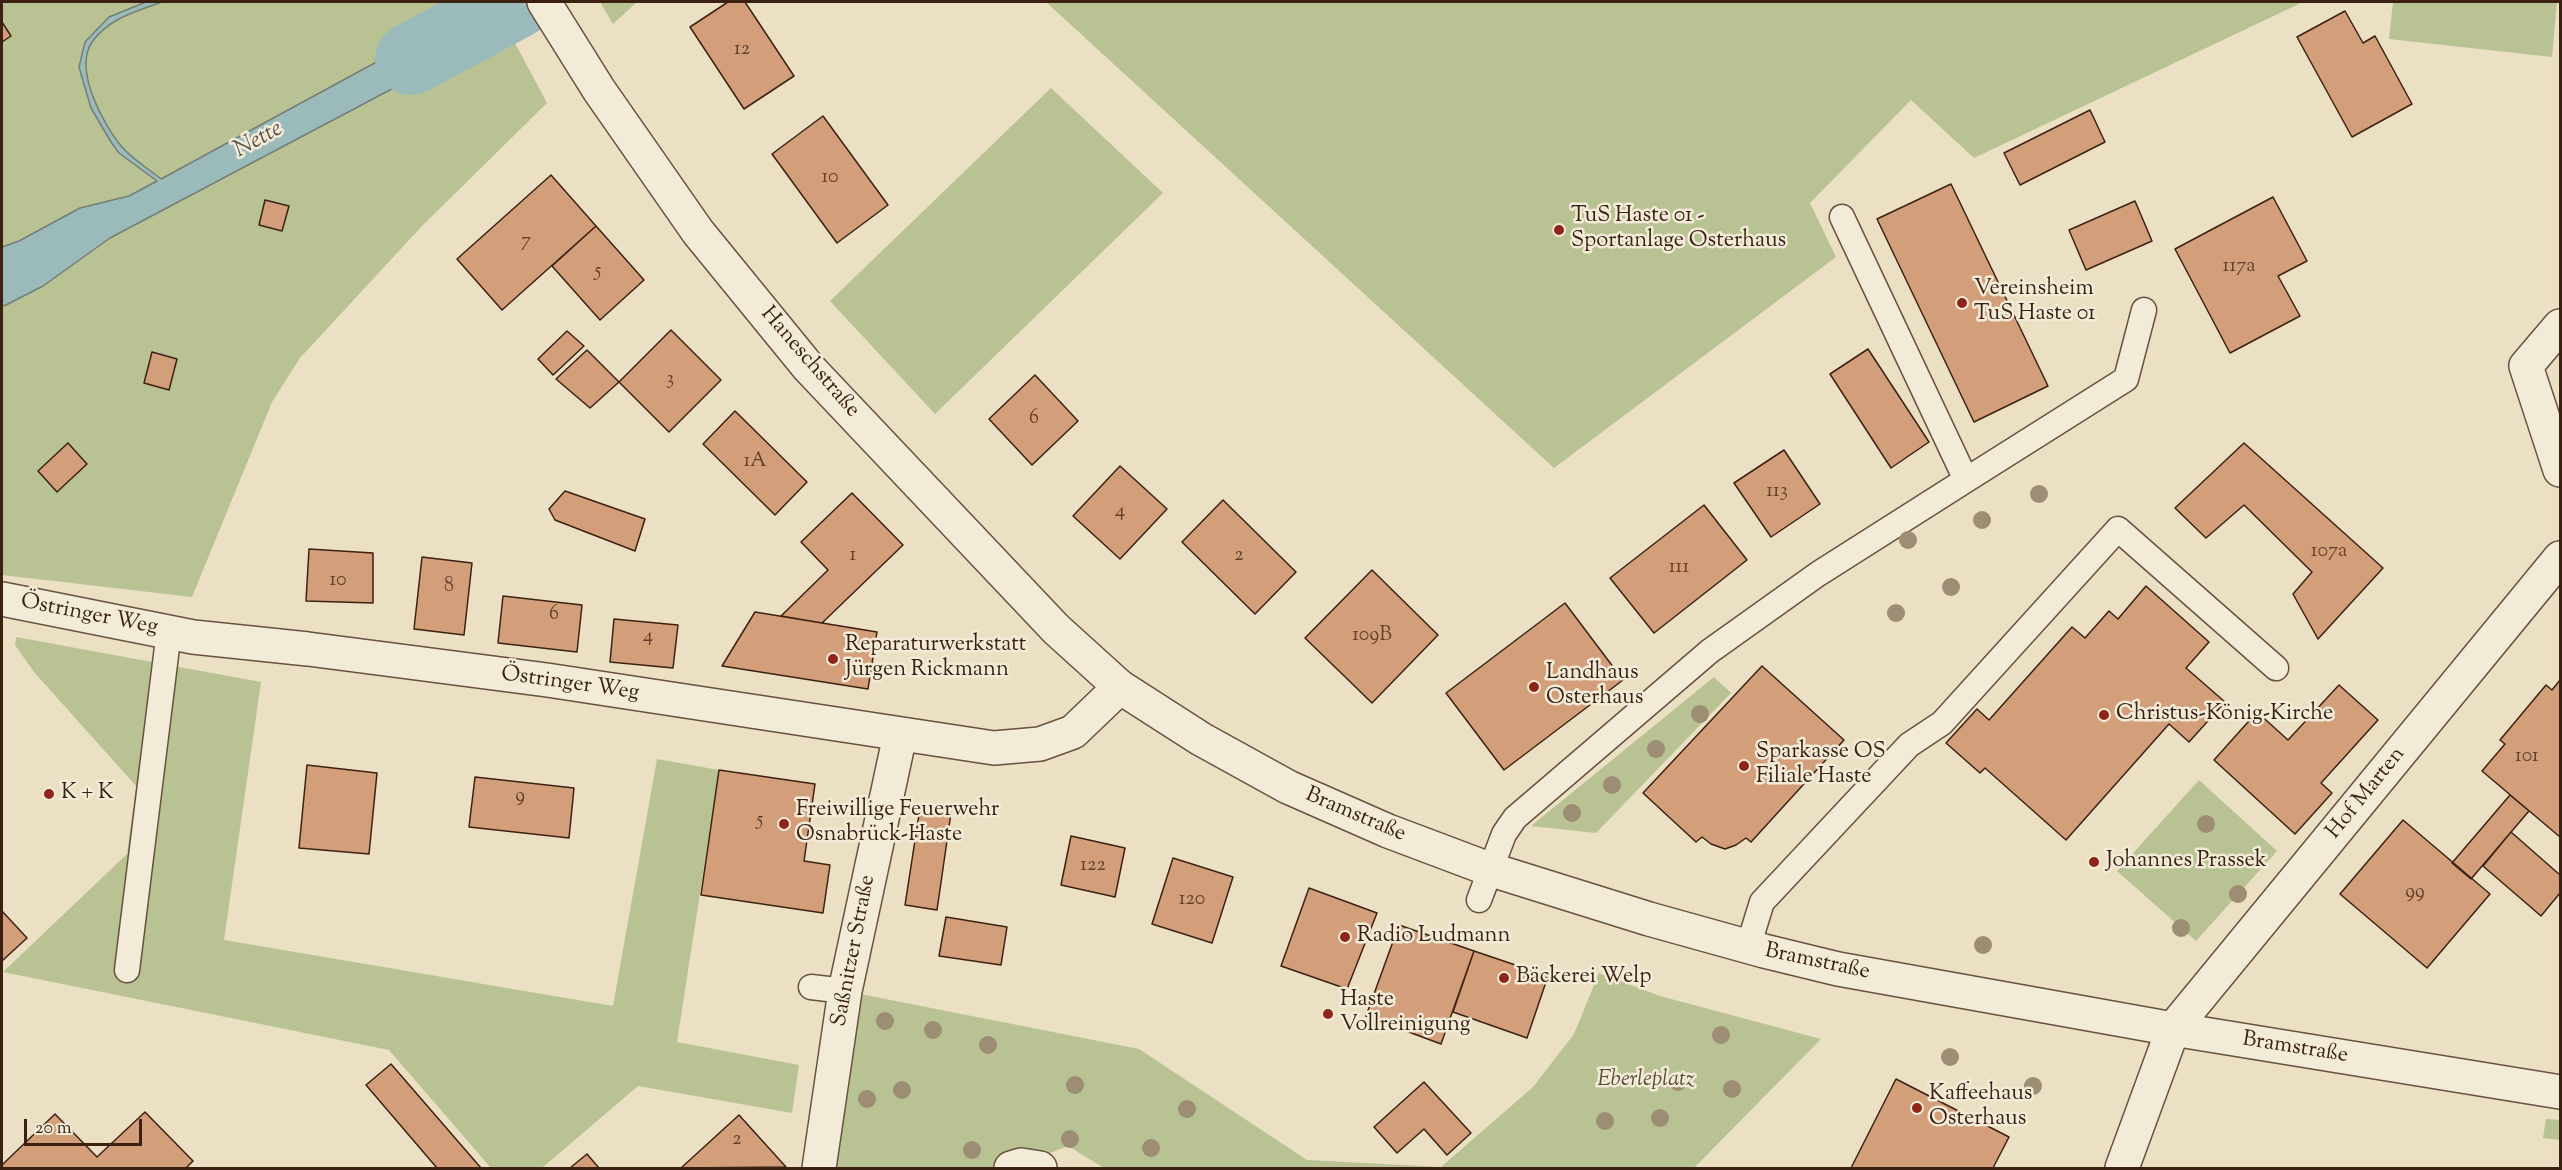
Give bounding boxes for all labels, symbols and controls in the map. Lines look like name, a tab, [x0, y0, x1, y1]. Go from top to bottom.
house number: 12	[734, 39, 750, 63]
water label: Nette	[230, 116, 288, 166]
house number: 10	[821, 167, 839, 191]
place label: TuS Haste 01 - Sportanlage Osterhaus	[1571, 204, 1786, 255]
marker: TuS Haste 01 - Sportanlage Osterhaus	[1552, 223, 1566, 237]
house number: 7	[521, 231, 531, 255]
house number: 117a	[2223, 256, 2255, 280]
house number: 5	[595, 261, 601, 285]
place label: Vereinsheim TuS Haste 01	[1974, 277, 2096, 328]
marker: Vereinsheim TuS Haste 01	[1955, 296, 1969, 310]
street label: Haneschstraße	[754, 302, 864, 424]
house number: 3	[666, 369, 674, 393]
house number: 6	[1029, 408, 1039, 432]
house number: 1A	[743, 451, 767, 475]
house number: 113	[1766, 481, 1788, 505]
house number: 4	[1115, 501, 1125, 525]
house number: 107a	[2311, 541, 2347, 565]
house number: 1	[850, 545, 856, 569]
house number: 2	[1234, 545, 1244, 569]
house number: 111	[1669, 557, 1689, 581]
house number: 10	[329, 570, 347, 594]
house number: 8	[444, 576, 454, 600]
street label: Östringer Weg	[18, 590, 160, 642]
house number: 6	[549, 604, 559, 628]
house number: 109B	[1352, 625, 1392, 649]
house number: 4	[643, 626, 653, 650]
place label: Reparaturwerkstatt Jürgen Rickmann	[845, 633, 1026, 684]
marker: Reparaturwerkstatt Jürgen Rickmann	[826, 652, 840, 666]
place label: Landhaus Osterhaus	[1546, 661, 1643, 712]
street label: Östringer Weg	[499, 662, 641, 708]
marker: Landhaus Osterhaus	[1527, 680, 1541, 694]
place label: Christus-König-Kirche	[2116, 702, 2333, 728]
marker: Christus-König-Kirche	[2097, 708, 2111, 722]
place label: Sparkasse OS Filiale Haste	[1756, 740, 1886, 792]
street label: Hof Marten	[2322, 743, 2412, 845]
house number: 101	[2515, 746, 2539, 770]
marker: Sparkasse OS Filiale Haste	[1737, 759, 1751, 773]
place label: K + K	[61, 781, 114, 807]
street label: Bramstraße	[1301, 783, 1409, 849]
house number: 9	[515, 786, 525, 810]
marker: K + K	[42, 787, 56, 801]
place label: Freiwillige Feuerwehr Osnabrück-Haste	[796, 798, 999, 849]
house number: 5	[757, 810, 763, 834]
marker: Freiwillige Feuerwehr Osnabrück-Haste	[777, 817, 791, 831]
place label: Johannes Prassek	[2106, 849, 2267, 875]
house number: 122	[1080, 855, 1106, 879]
marker: Johannes Prassek	[2087, 855, 2101, 869]
street label: Saßnitzer Straße	[827, 873, 883, 1029]
house number: 99	[2405, 882, 2425, 906]
house number: 120	[1179, 889, 1205, 913]
place label: Radio Ludmann	[1357, 924, 1511, 950]
marker: Radio Ludmann	[1338, 930, 1352, 944]
street label: Bramstraße	[1762, 939, 1872, 987]
place label: Bäckerei Welp	[1516, 965, 1651, 991]
marker: Bäckerei Welp	[1497, 971, 1511, 985]
place label: Haste Vollreinigung	[1340, 988, 1470, 1040]
marker: Haste Vollreinigung	[1321, 1007, 1335, 1021]
street label: Bramstraße	[2240, 1028, 2350, 1070]
park label: Eberleplatz	[1597, 1068, 1695, 1094]
place label: Kaffeehaus Osterhaus	[1929, 1082, 2032, 1134]
marker: Kaffeehaus Osterhaus	[1910, 1101, 1924, 1115]
scale bar	[27, 1107, 146, 1145]
text: 20 m	[35, 1116, 72, 1142]
house number: 2	[732, 1129, 742, 1153]

